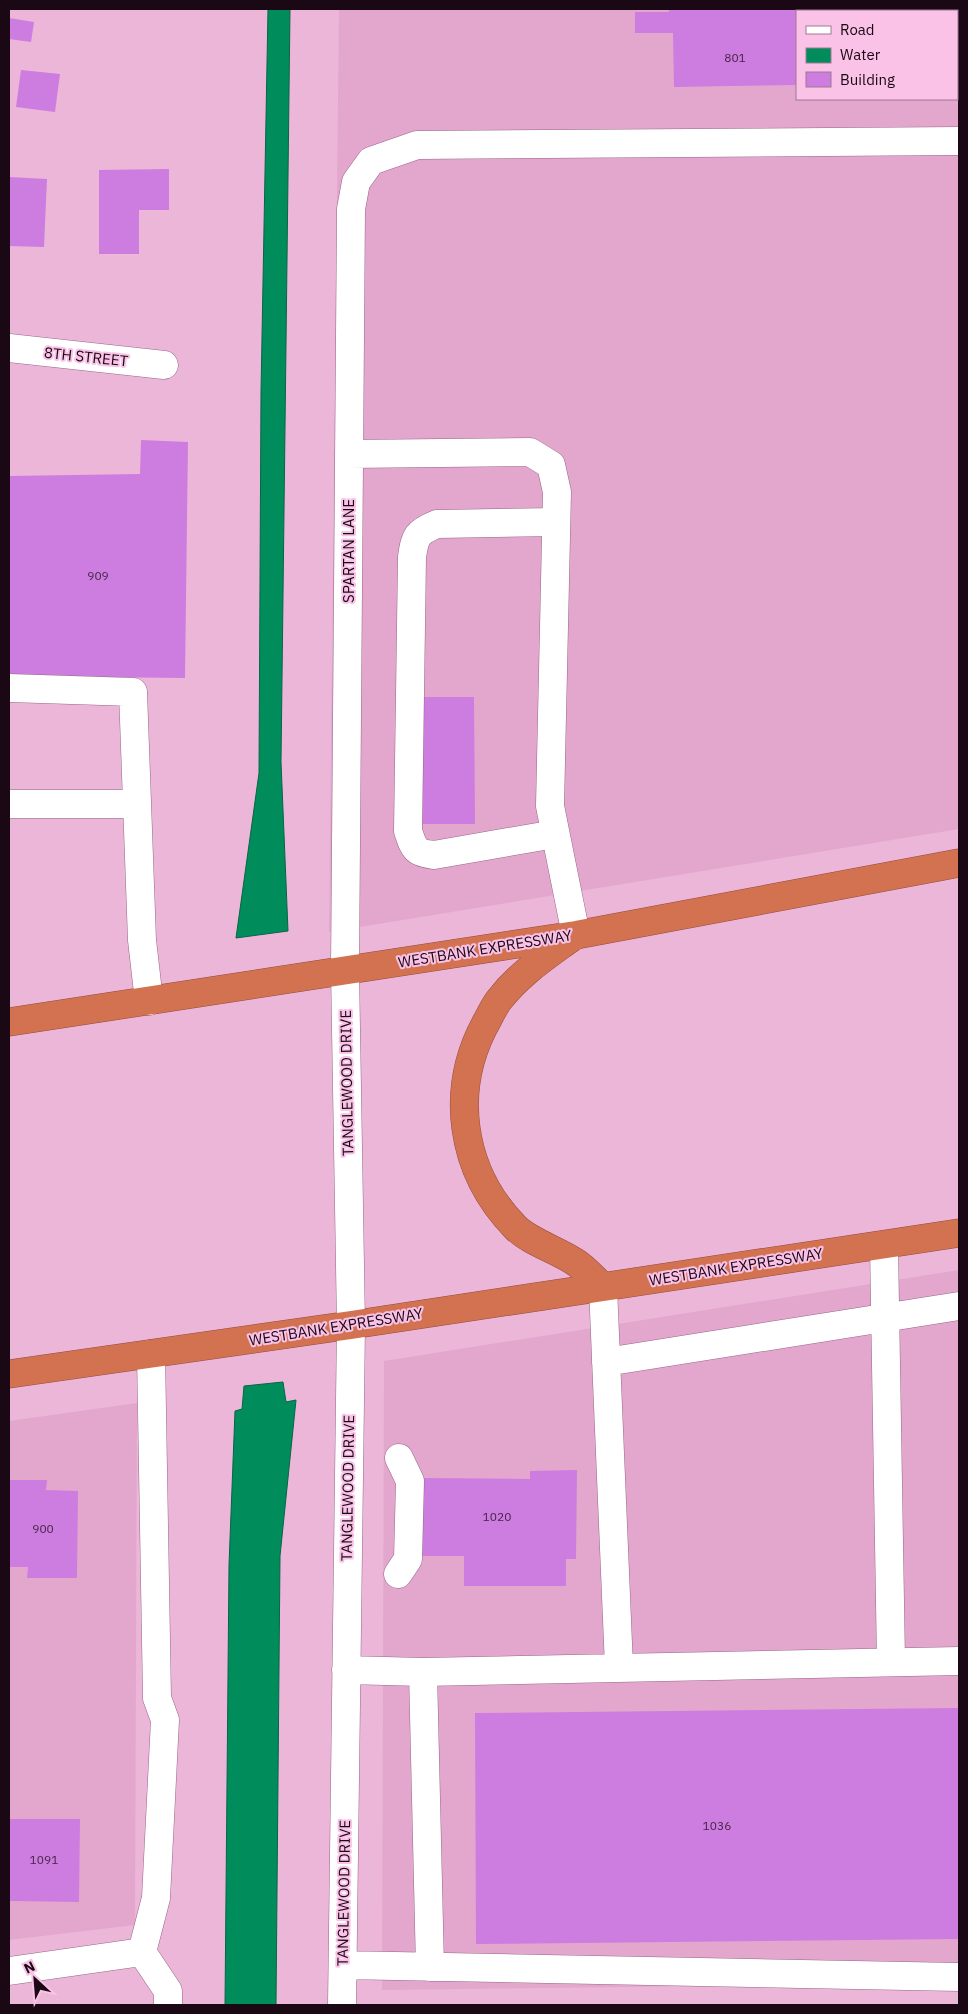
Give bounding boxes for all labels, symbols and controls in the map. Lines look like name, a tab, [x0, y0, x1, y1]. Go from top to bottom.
legend	[796, 10, 958, 100]
text: Road	[840, 20, 875, 39]
text: Water	[840, 45, 881, 64]
house number: 801	[724, 50, 746, 65]
text: Building	[840, 70, 895, 89]
street label: 8TH STREET	[43, 343, 129, 370]
street label: SPARTAN LANE	[339, 499, 358, 603]
house number: 909	[87, 568, 109, 583]
street label: WESTBANK EXPRESSWAY	[397, 925, 573, 972]
street label: TANGLEWOOD DRIVE	[336, 1010, 357, 1156]
street label: WESTBANK EXPRESSWAY	[648, 1243, 824, 1290]
street label: WESTBANK EXPRESSWAY	[248, 1303, 424, 1350]
street label: TANGLEWOOD DRIVE	[337, 1415, 358, 1561]
house number: 1020	[483, 1509, 511, 1524]
house number: 900	[32, 1521, 54, 1536]
house number: 1036	[703, 1818, 731, 1833]
street label: TANGLEWOOD DRIVE	[333, 1820, 354, 1966]
house number: 1091	[30, 1852, 58, 1867]
north arrow	[10, 1954, 60, 2004]
text: N	[21, 1957, 38, 1978]

